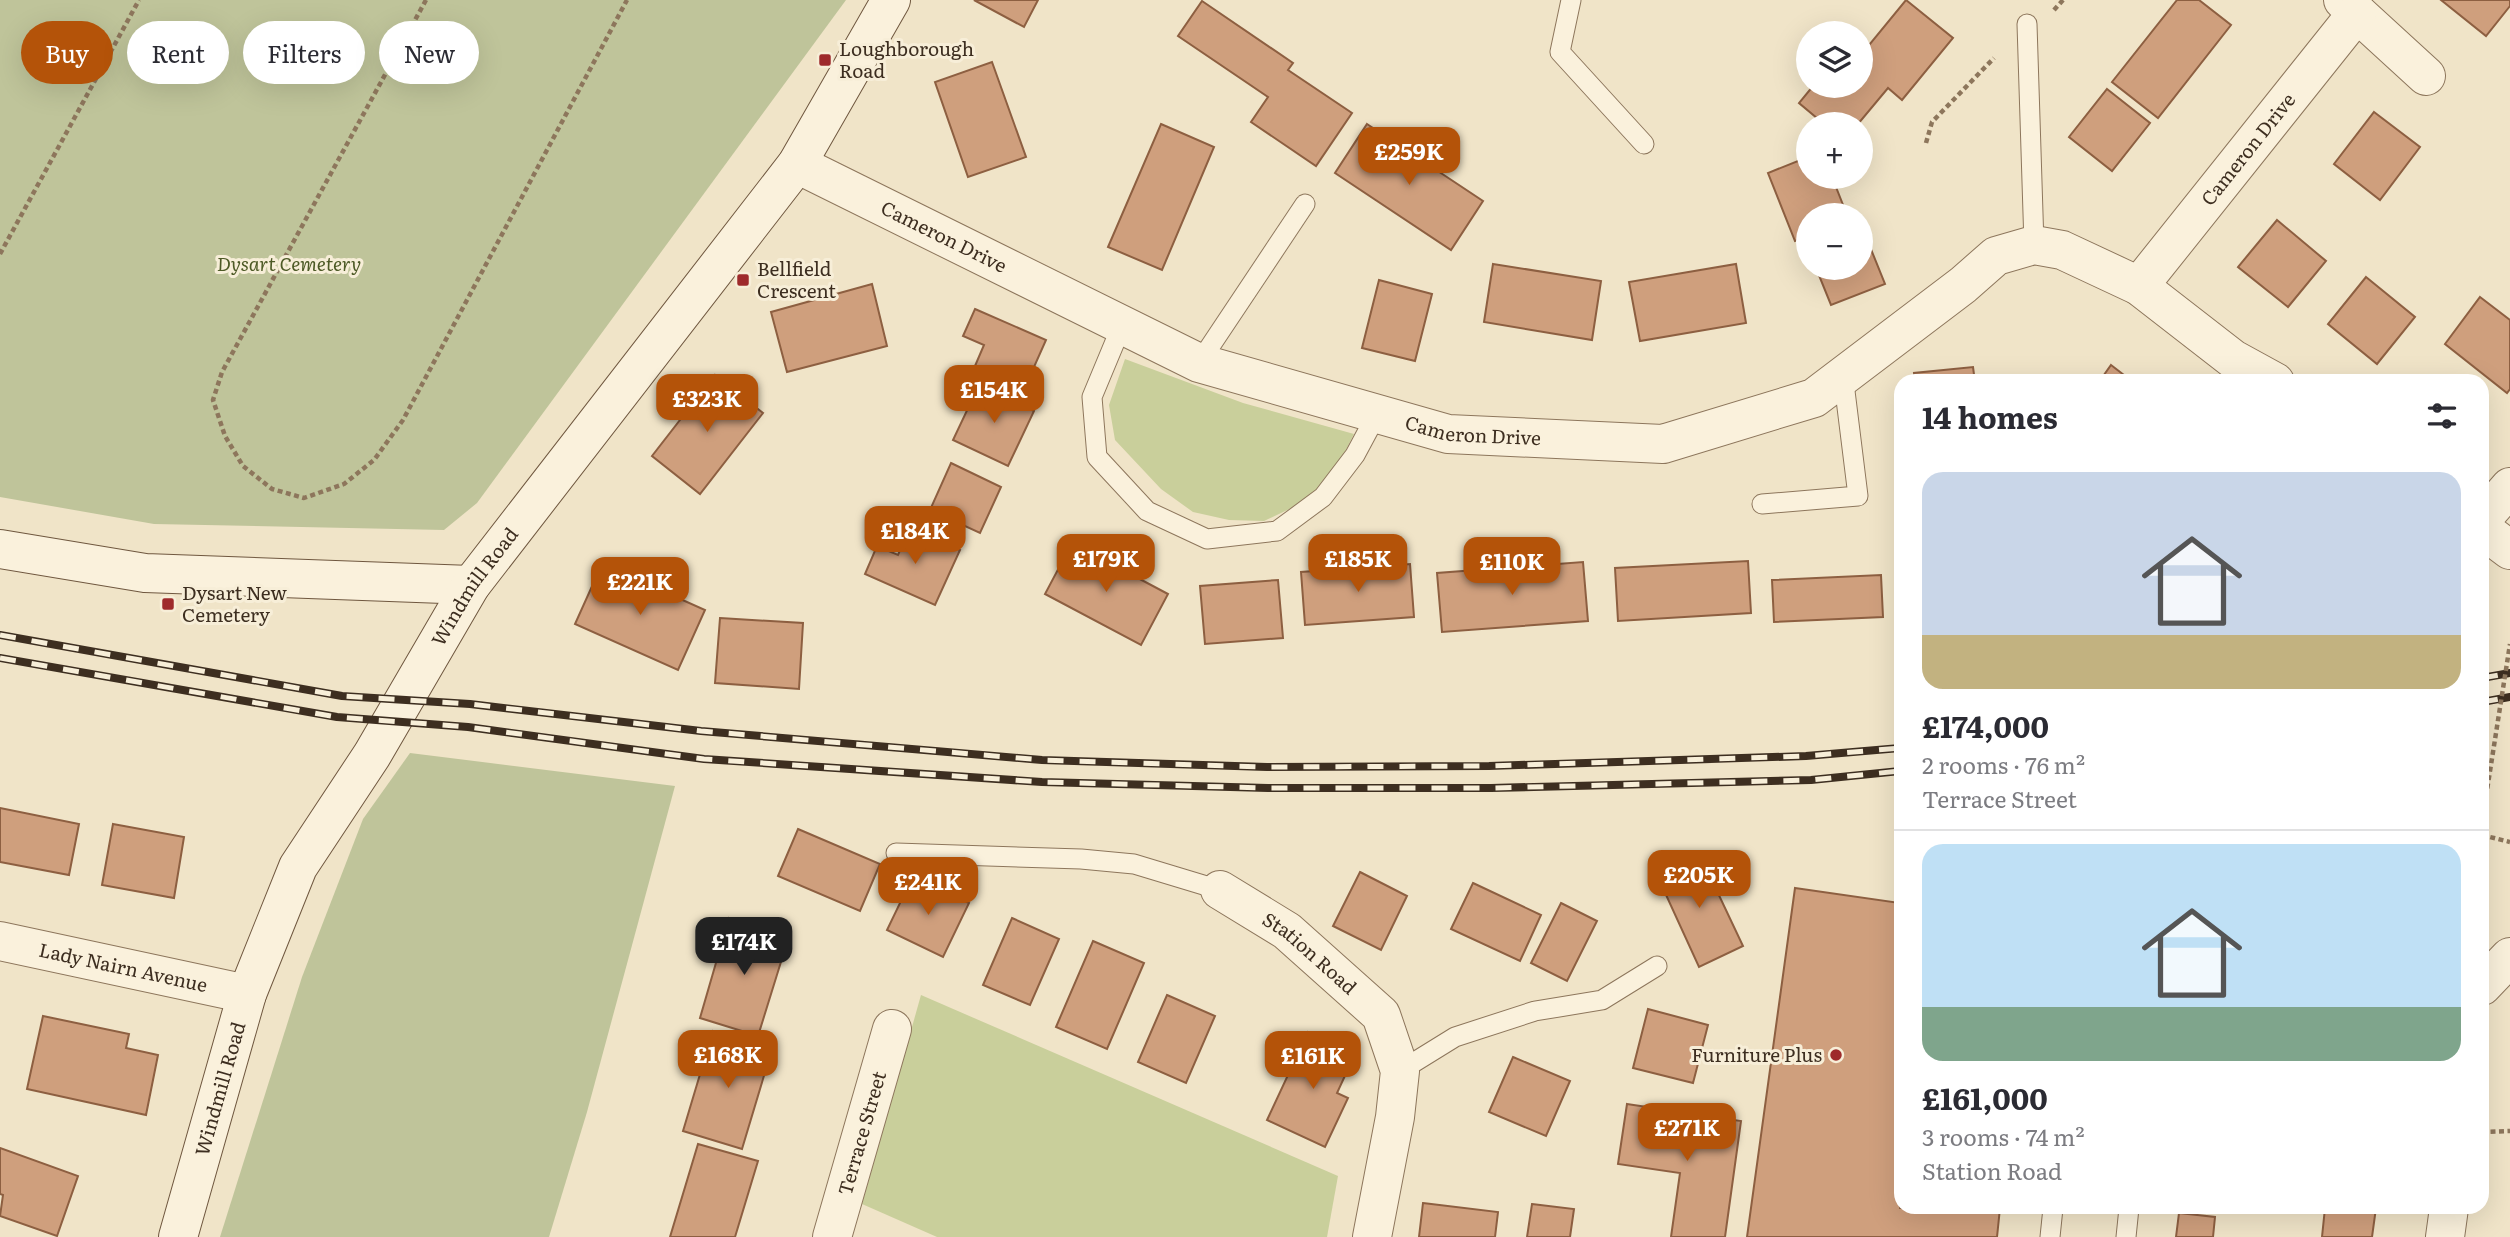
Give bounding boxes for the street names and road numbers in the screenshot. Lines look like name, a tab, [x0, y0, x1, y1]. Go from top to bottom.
street label: Cameron Drive	[2194, 86, 2301, 211]
street label: Cameron Drive	[877, 193, 1012, 279]
street label: Cameron Drive	[1402, 407, 1542, 451]
street label: Windmill Road	[424, 520, 524, 651]
street label: Station Road	[1258, 904, 1364, 1000]
street label: Lady Nairn Avenue	[37, 935, 210, 998]
street label: Windmill Road	[187, 1018, 252, 1159]
street label: Terrace Street	[830, 1067, 892, 1198]

